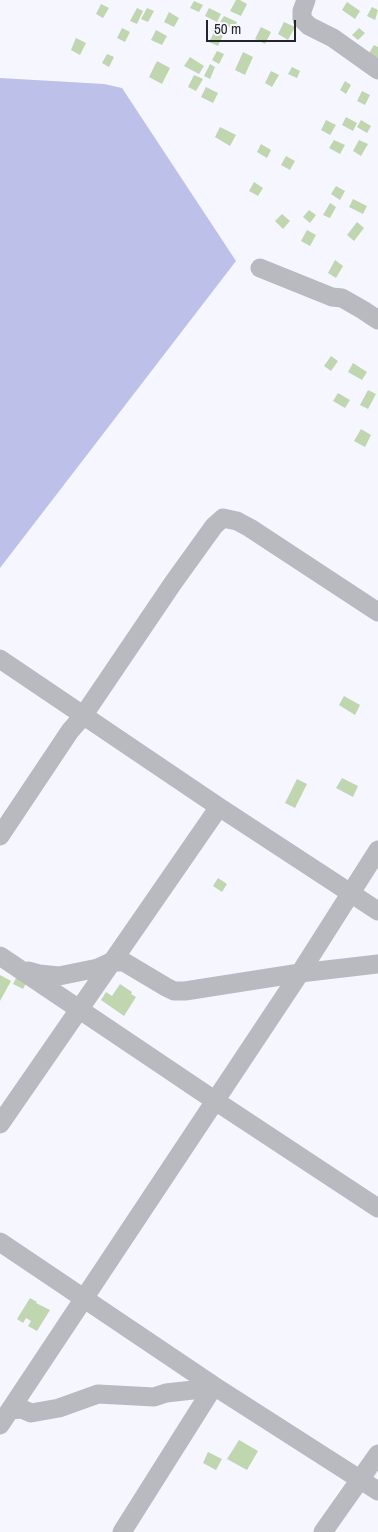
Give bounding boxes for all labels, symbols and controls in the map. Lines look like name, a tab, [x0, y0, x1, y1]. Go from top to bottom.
scale bar	[208, 10, 298, 42]
text: 50 m	[214, 18, 241, 39]

